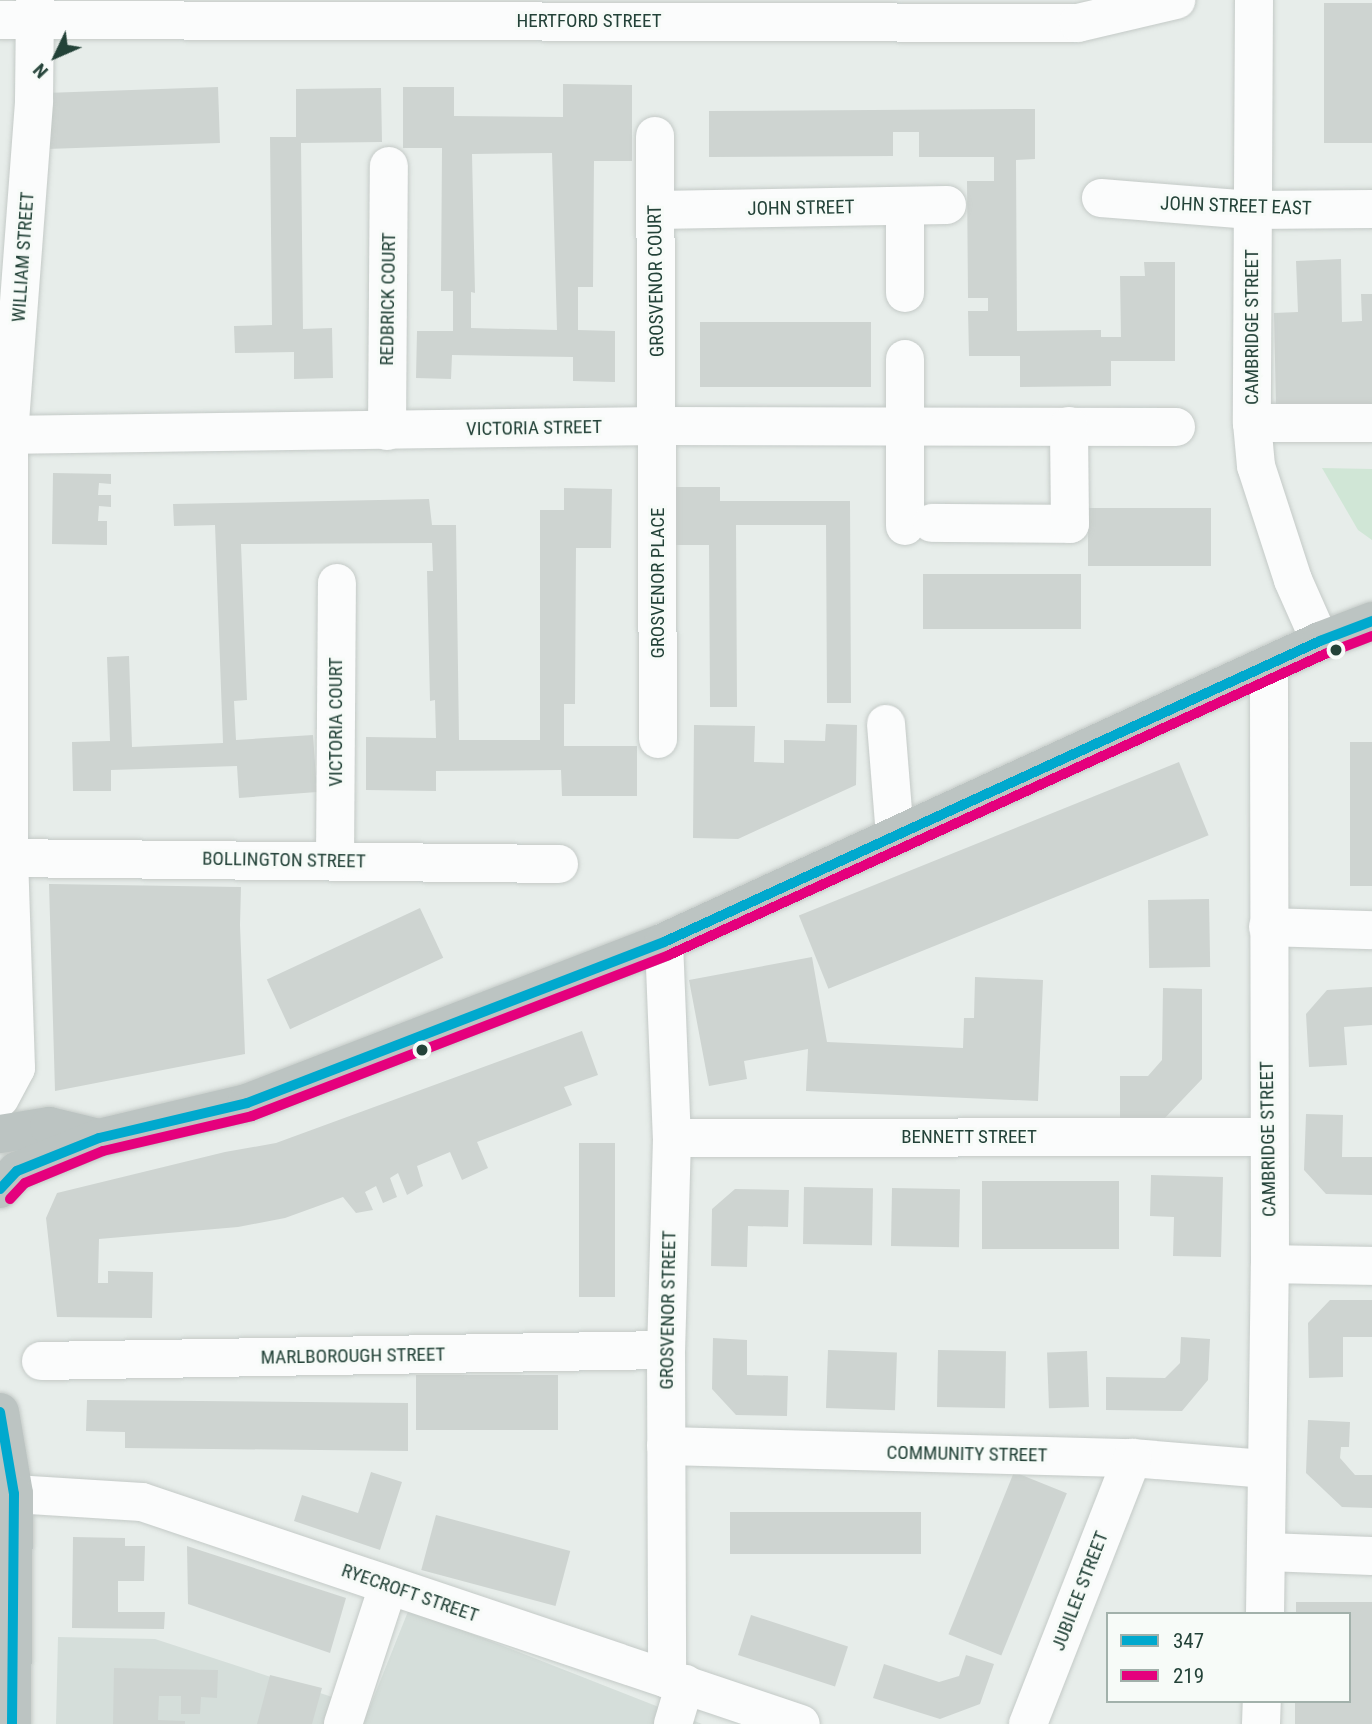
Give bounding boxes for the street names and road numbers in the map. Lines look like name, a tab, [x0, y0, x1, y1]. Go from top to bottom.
street label: HERTFORD STREET	[516, 10, 662, 32]
street label: WILLIAM STREET	[7, 191, 39, 323]
street label: JOHN STREET EAST	[1160, 192, 1312, 220]
street label: JOHN STREET	[747, 196, 855, 220]
street label: GROSVENOR COURT	[643, 205, 669, 357]
street label: REDBRICK COURT	[375, 232, 401, 366]
street label: CAMBRIDGE STREET	[1241, 249, 1263, 405]
street label: VICTORIA STREET	[466, 415, 602, 441]
street label: GROSVENOR PLACE	[647, 507, 669, 659]
street label: VICTORIA COURT	[325, 657, 347, 787]
street label: BOLLINGTON STREET	[202, 847, 366, 873]
street label: CAMBRIDGE STREET	[1255, 1061, 1281, 1217]
street label: BENNETT STREET	[901, 1126, 1037, 1148]
street label: GROSVENOR STREET	[655, 1230, 681, 1390]
street label: MARLBOROUGH STREET	[260, 1343, 446, 1369]
street label: COMMUNITY STREET	[886, 1441, 1048, 1467]
street label: JUBILEE STREET	[1047, 1528, 1113, 1654]
street label: RYECROFT STREET	[338, 1559, 482, 1627]

